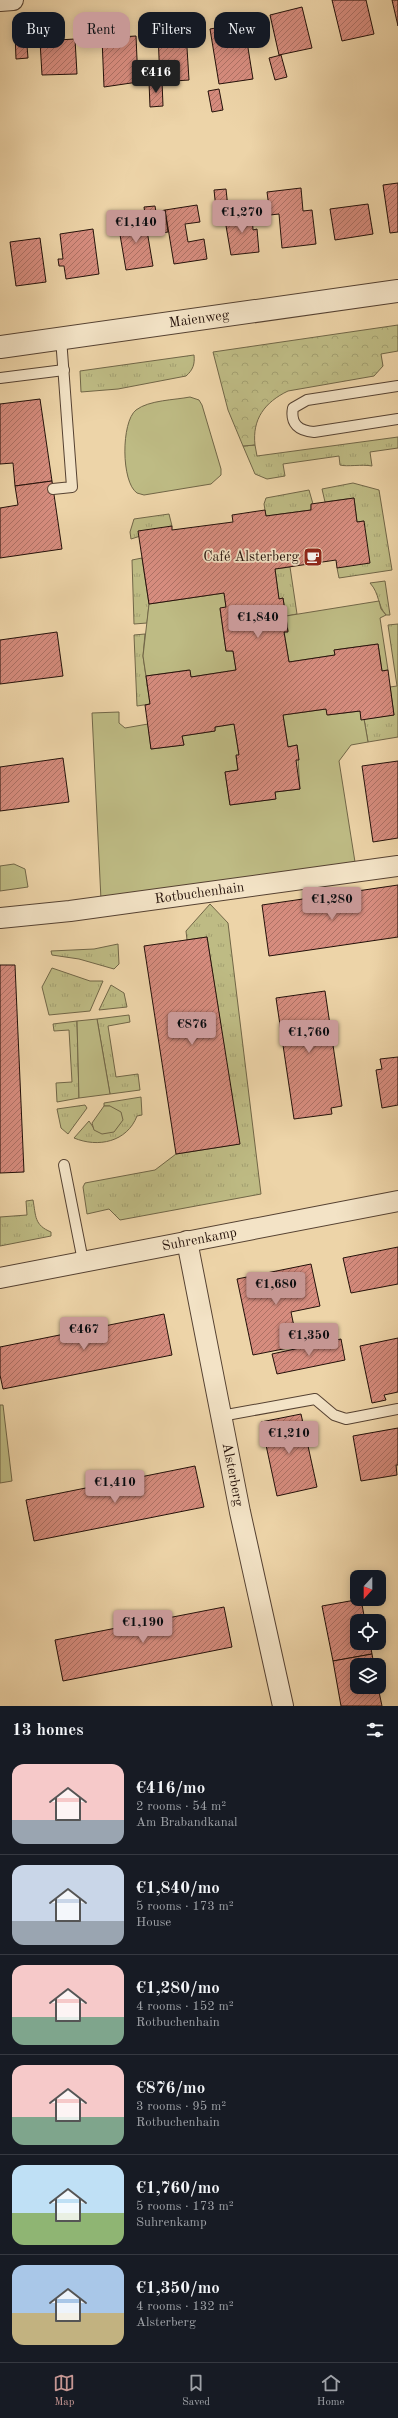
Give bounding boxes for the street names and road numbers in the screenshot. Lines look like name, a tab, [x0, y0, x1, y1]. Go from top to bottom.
street label: Maienweg	[168, 308, 230, 330]
street label: Rotbuchenhain	[154, 880, 245, 906]
street label: Suhrenkamp	[161, 1225, 238, 1254]
street label: Alsterberg	[220, 1442, 246, 1508]

